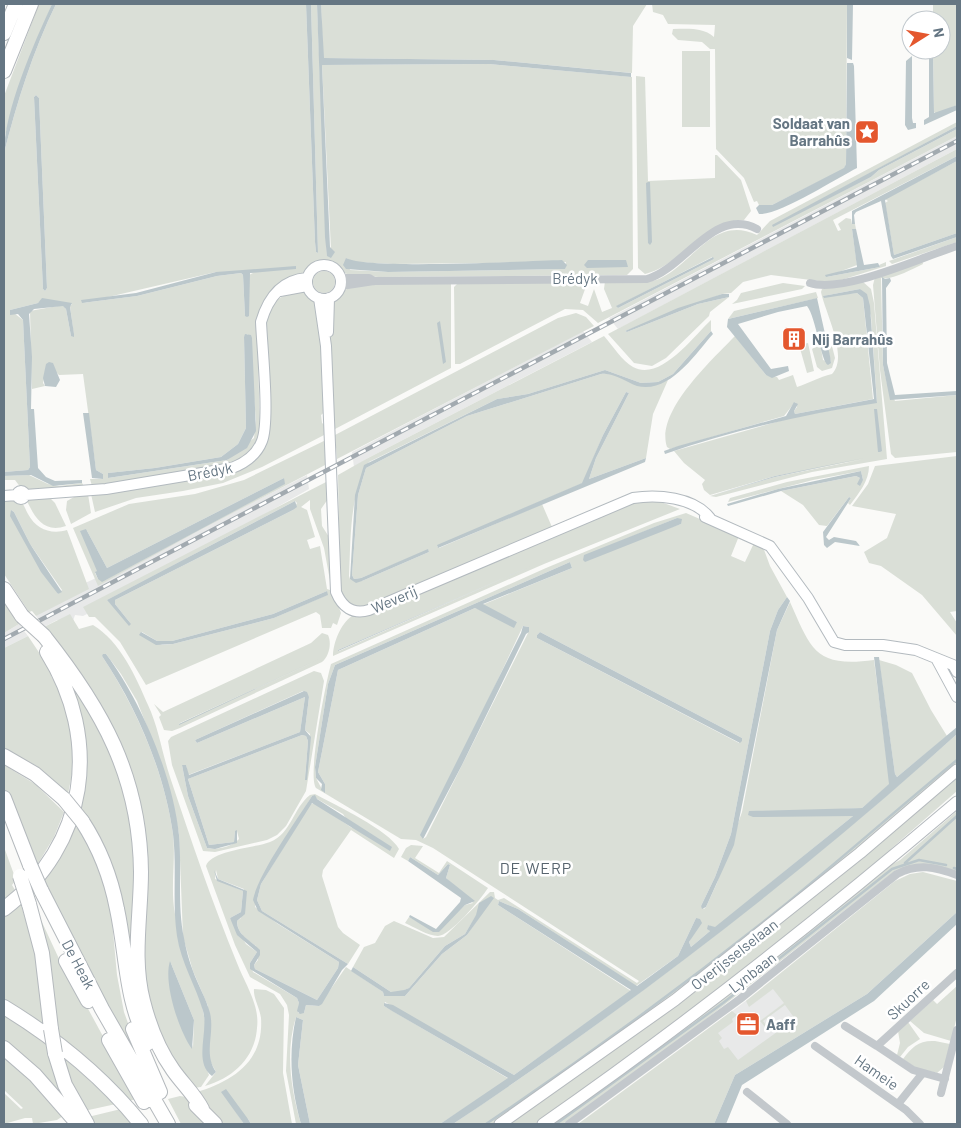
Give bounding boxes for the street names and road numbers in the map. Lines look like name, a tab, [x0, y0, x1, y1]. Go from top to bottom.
street label: Brédyk	[552, 269, 598, 287]
street label: Brédyk	[186, 458, 234, 484]
street label: Weverij	[368, 581, 420, 617]
street label: Overijsselselaan	[687, 915, 781, 993]
street label: De Heak	[59, 936, 100, 992]
street label: Lynbaan	[725, 948, 779, 996]
street label: Skuorre	[883, 975, 933, 1023]
street label: Hameie	[852, 1050, 902, 1094]

